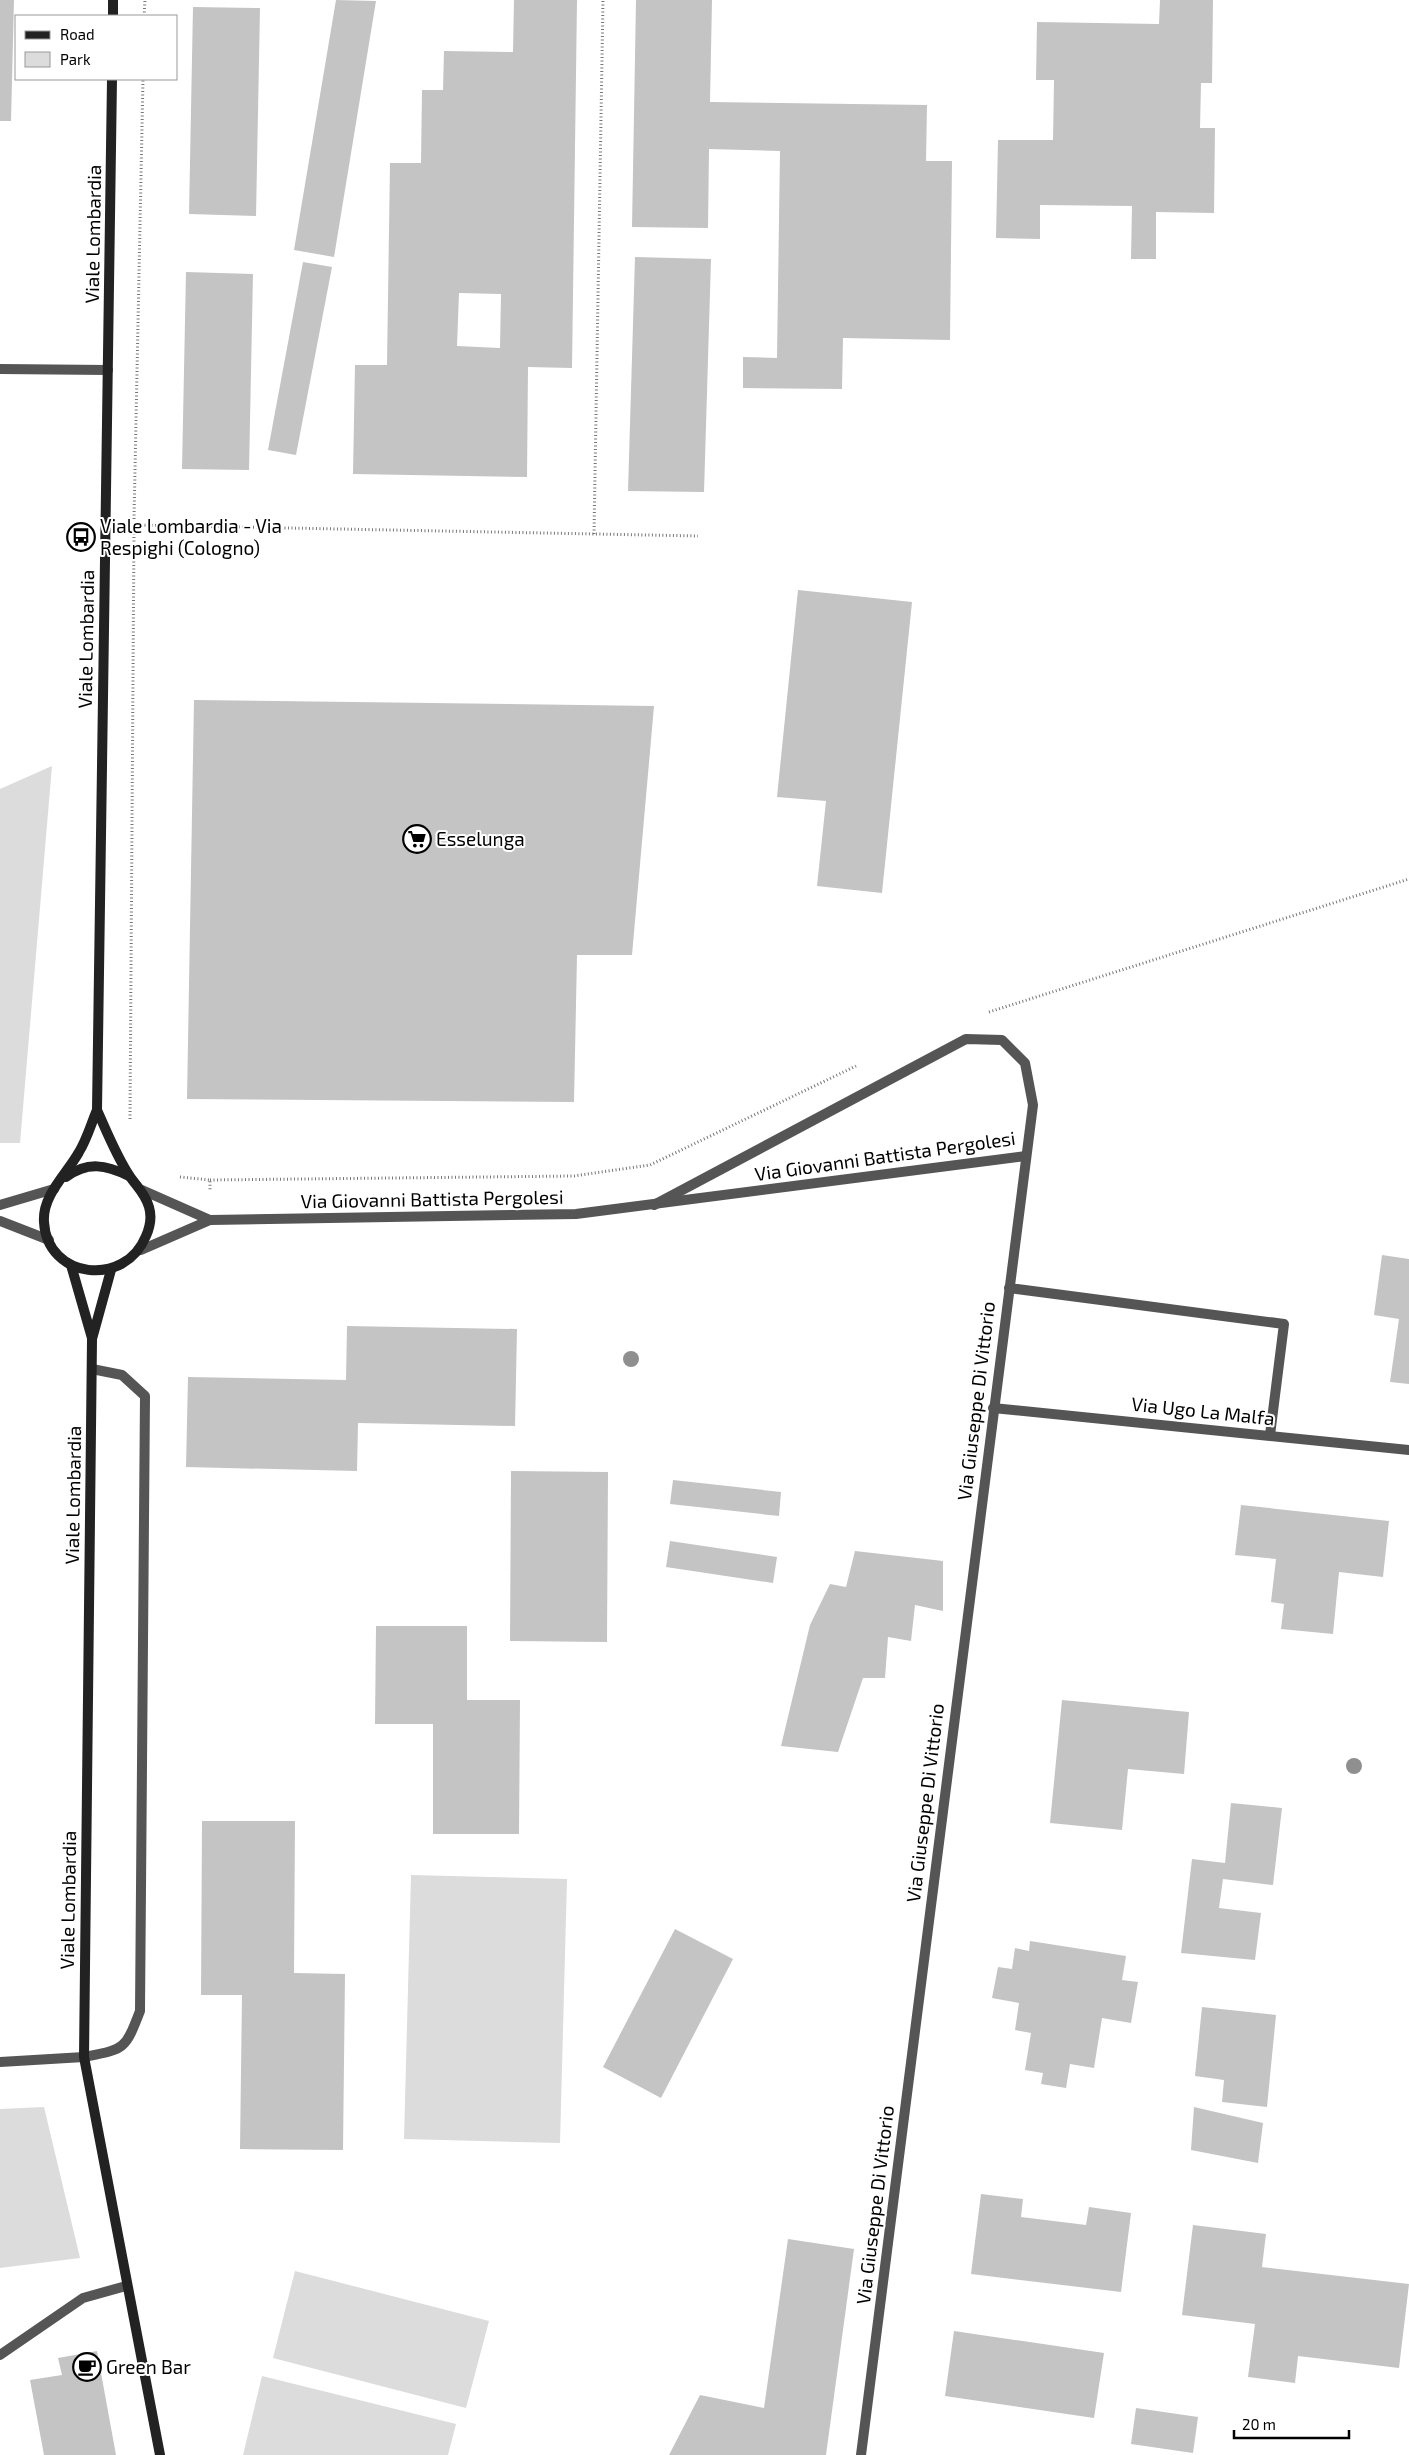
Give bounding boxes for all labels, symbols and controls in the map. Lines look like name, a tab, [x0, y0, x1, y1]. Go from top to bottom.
legend	[15, 15, 178, 80]
text: Road	[60, 25, 95, 43]
text: Park	[60, 50, 91, 68]
street label: Viale Lombardia	[80, 164, 105, 304]
place label: Viale Lombardia - Via Respighi (Cologno)	[100, 514, 282, 559]
bus stop icon: Viale Lombardia - Via Respighi (Cologno)	[66, 522, 96, 552]
street label: Viale Lombardia	[73, 569, 98, 709]
supermarket icon: Esselunga	[402, 824, 432, 854]
place label: Esselunga	[436, 827, 525, 850]
street label: Via Giovanni Battista Pergolesi	[753, 1126, 1017, 1185]
street label: Via Giovanni Battista Pergolesi	[300, 1185, 564, 1212]
street label: Via Giuseppe Di Vittorio	[952, 1300, 999, 1502]
street label: Via Ugo La Malfa	[1130, 1392, 1276, 1429]
street label: Viale Lombardia	[60, 1425, 85, 1565]
street label: Via Giuseppe Di Vittorio	[901, 1702, 948, 1904]
street label: Viale Lombardia	[55, 1830, 80, 1970]
street label: Via Giuseppe Di Vittorio	[851, 2104, 898, 2306]
cafe icon: Green Bar	[72, 2352, 102, 2382]
place label: Green Bar	[106, 2355, 191, 2378]
scale bar	[1234, 2408, 1349, 2440]
text: 20 m	[1242, 2415, 1276, 2433]

